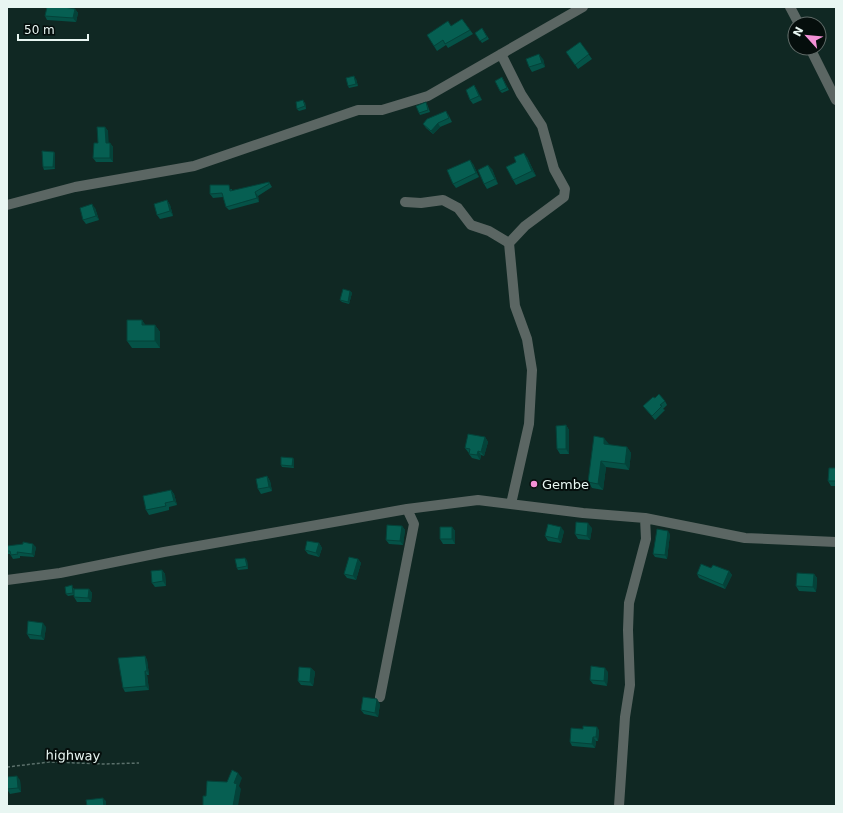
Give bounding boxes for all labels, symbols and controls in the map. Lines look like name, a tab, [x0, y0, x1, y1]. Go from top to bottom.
scale bar	[18, 16, 88, 42]
north arrow	[787, 16, 827, 56]
text: 50 m	[24, 23, 55, 37]
text: N	[791, 25, 806, 39]
place label: Gembe	[542, 477, 589, 492]
marker: Gembe	[529, 479, 539, 489]
street label: highway	[46, 748, 101, 763]

